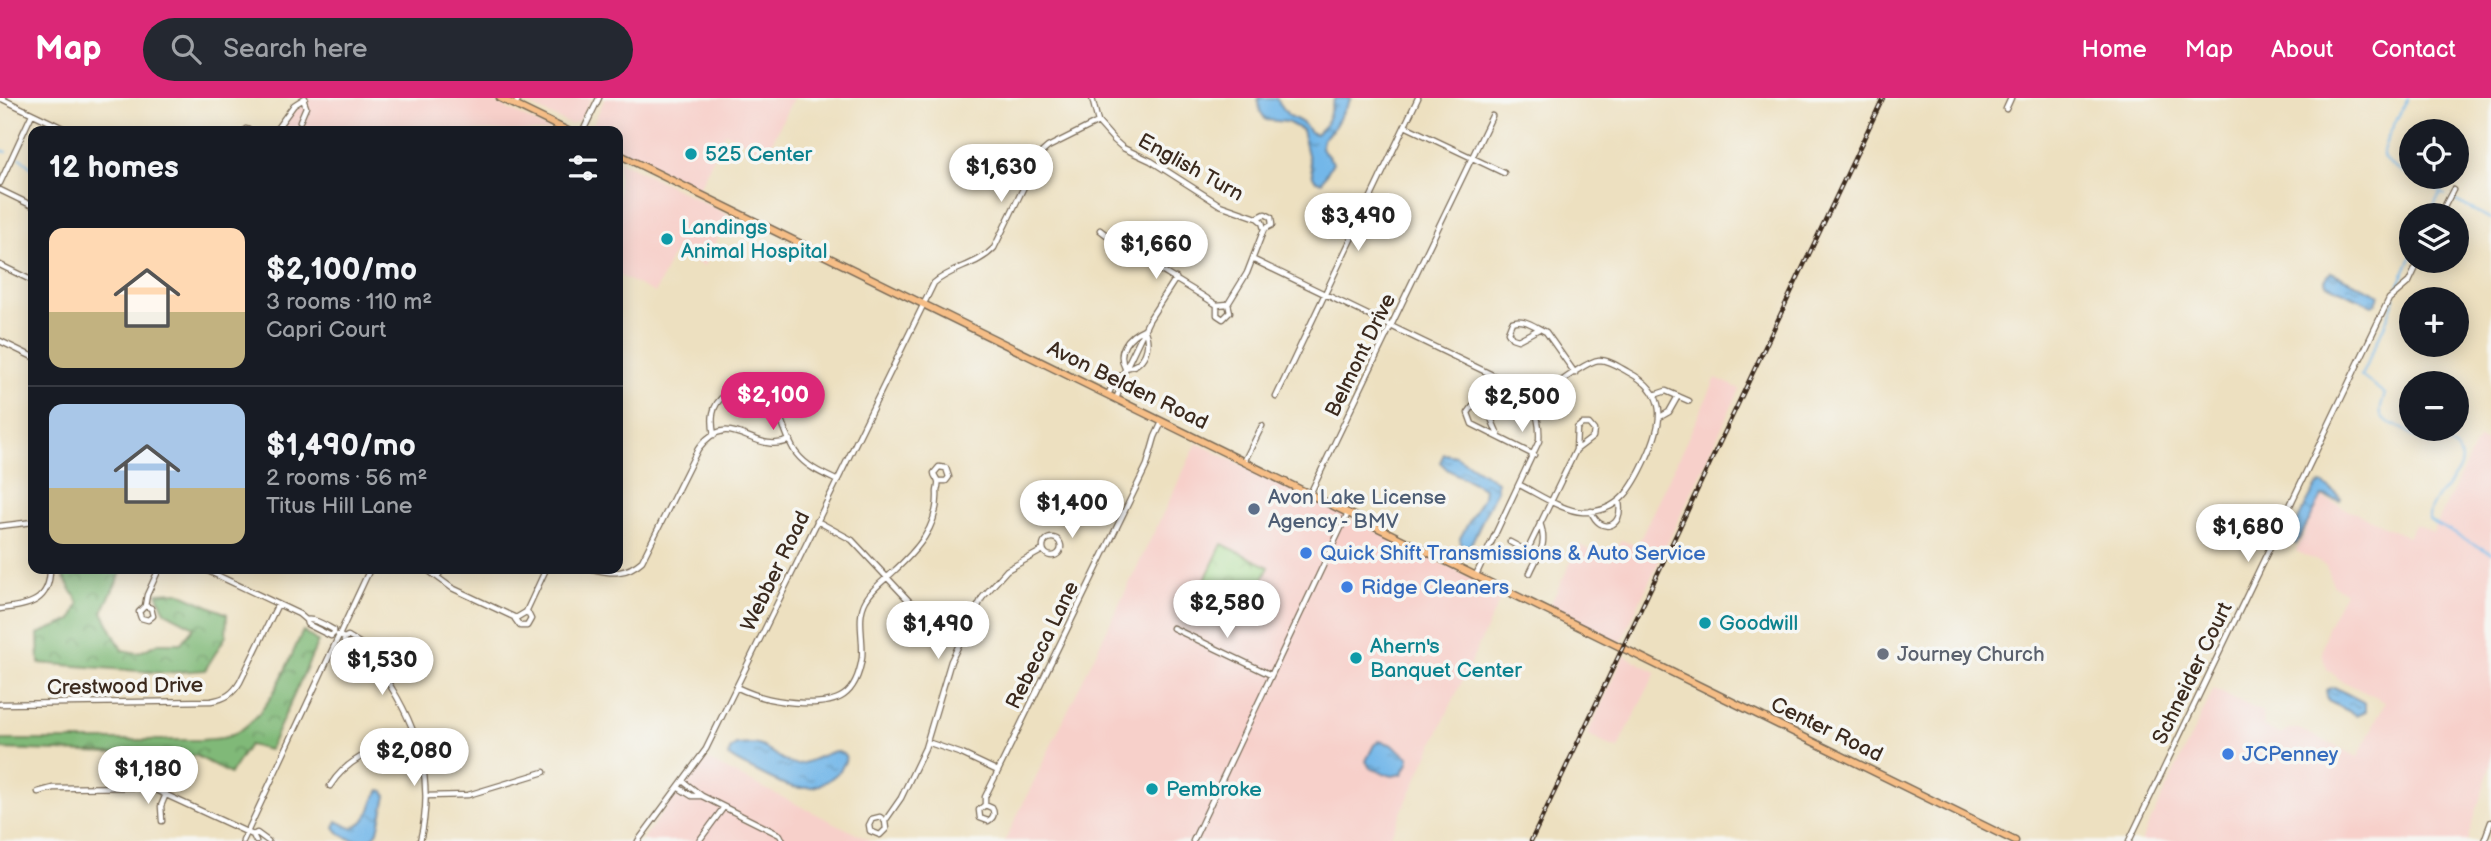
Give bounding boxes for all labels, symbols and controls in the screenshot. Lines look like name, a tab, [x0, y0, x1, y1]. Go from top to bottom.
search box	[143, 18, 633, 81]
text: Map	[35, 29, 101, 69]
icon: search	[167, 30, 205, 68]
text: Search here	[223, 34, 367, 65]
text: Home	[2082, 35, 2147, 64]
text: Map	[2185, 35, 2233, 64]
text: About	[2271, 35, 2333, 64]
text: Contact	[2371, 35, 2456, 64]
map controls	[2399, 119, 2469, 441]
button: locate	[2399, 119, 2469, 189]
street label: English Turn	[1134, 128, 1248, 207]
place label: 525 Center	[705, 142, 813, 167]
pin: $1,630	[944, 144, 1058, 204]
marker: 525 Center	[683, 146, 699, 162]
icon: filters	[564, 149, 602, 187]
text: 12 homes	[49, 150, 179, 186]
text: $1,630	[965, 153, 1037, 181]
pin: $3,490	[1301, 194, 1415, 253]
text: $3,490	[1320, 202, 1396, 230]
button: layers	[2399, 203, 2469, 273]
place label: Landings Animal Hospital	[681, 215, 827, 264]
pin: $1,660	[1099, 222, 1213, 281]
text: $1,660	[1120, 230, 1192, 258]
marker: Landings Animal Hospital	[659, 231, 675, 247]
text: $2,100/mo	[266, 252, 417, 288]
icon: home	[105, 256, 189, 340]
button: +	[2399, 287, 2469, 357]
text: 3 rooms · 110 m²	[266, 288, 432, 316]
street label: Belmont Drive	[1320, 289, 1401, 421]
text: Capri Court	[266, 316, 386, 344]
street label: Avon Belden Road	[1043, 336, 1212, 435]
button: −	[2399, 371, 2469, 441]
pin: $2,100	[716, 372, 830, 432]
pin: $2,500	[1465, 374, 1579, 434]
text: $2,100	[737, 381, 809, 409]
text: $2,500	[1484, 383, 1560, 411]
text: $1,490/mo	[266, 428, 416, 464]
icon: home	[105, 432, 189, 516]
text: 2 rooms · 56 m²	[266, 464, 428, 492]
pin: $1,400	[1015, 480, 1129, 540]
place label: Avon Lake License Agency - BMV	[1268, 485, 1446, 534]
text: $1,400	[1036, 489, 1108, 517]
text: Titus Hill Lane	[266, 492, 413, 520]
marker: Avon Lake License Agency - BMV	[1246, 501, 1262, 517]
pin: $1,680	[2191, 504, 2305, 564]
street label: Webber Road	[736, 507, 815, 635]
text: $1,680	[2212, 513, 2284, 541]
place label: Quick Shift Transmissions & Auto Service	[1320, 541, 1706, 566]
marker: Quick Shift Transmissions & Auto Service	[1298, 545, 1314, 561]
place label: Ridge Cleaners	[1361, 575, 1509, 600]
street label: Rebecca Lane	[1001, 577, 1084, 713]
marker: Ridge Cleaners	[1339, 579, 1355, 595]
pin: $2,580	[1170, 580, 1284, 640]
text: $2,580	[1189, 589, 1265, 617]
street label: Schneider Court	[2147, 598, 2238, 748]
pin: $1,490	[881, 602, 995, 661]
text: $1,490	[902, 610, 974, 638]
place label: Goodwill	[1719, 611, 1798, 636]
marker: Goodwill	[1697, 615, 1713, 631]
place label: Ahern's Banquet Center	[1370, 634, 1522, 683]
pin: $1,530	[325, 638, 439, 697]
place label: Journey Church	[1897, 642, 2045, 667]
text: $1,530	[347, 646, 417, 674]
marker: Journey Church	[1875, 646, 1891, 662]
marker: Ahern's Banquet Center	[1348, 650, 1364, 666]
street label: Crestwood Drive	[47, 673, 203, 700]
street label: Center Road	[1767, 692, 1887, 767]
pin: $2,080	[357, 728, 471, 788]
text: $2,080	[376, 737, 452, 765]
place label: JCPenney	[2242, 742, 2339, 767]
pin: $1,180	[91, 746, 205, 806]
marker: JCPenney	[2220, 746, 2236, 762]
text: $1,180	[114, 755, 182, 783]
place label: Pembroke	[1166, 777, 1262, 802]
marker: Pembroke	[1144, 781, 1160, 797]

